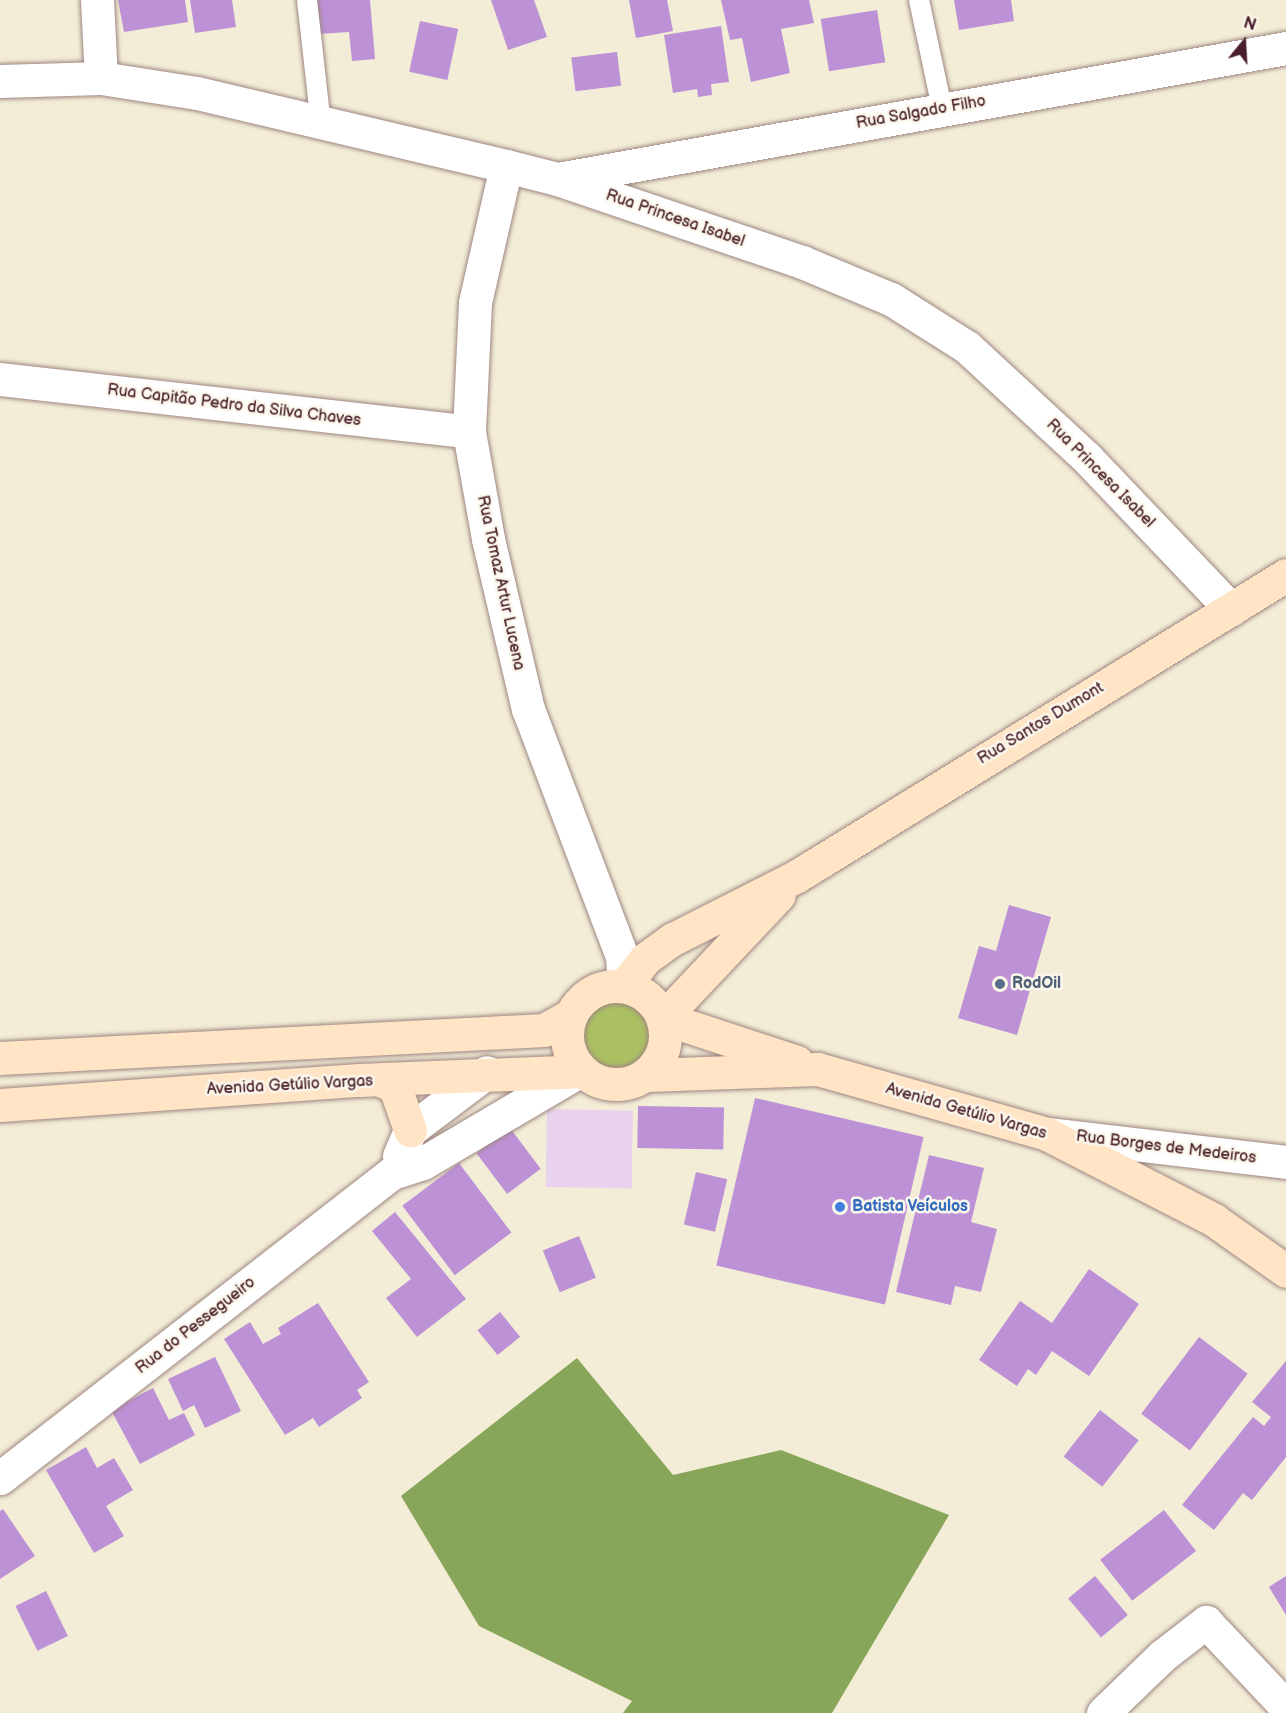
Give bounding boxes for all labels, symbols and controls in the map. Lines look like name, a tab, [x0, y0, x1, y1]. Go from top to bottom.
north arrow	[1214, 12, 1274, 72]
text: N	[1241, 14, 1258, 35]
street label: Rua Salgado Filho	[855, 92, 987, 134]
street label: Rua Princesa Isabel	[603, 186, 747, 252]
street label: Rua Capitão Pedro da Silva Chaves	[106, 381, 362, 431]
street label: Rua Princesa Isabel	[1042, 416, 1158, 532]
street label: Rua Tomaz Artur Lucena	[472, 494, 528, 672]
street label: Rua Santos Dumont	[974, 679, 1108, 769]
place label: RodOil	[1012, 974, 1061, 994]
marker: RodOil	[993, 977, 1007, 991]
street label: Avenida Getúlio Vargas	[206, 1072, 374, 1100]
street label: Avenida Getúlio Vargas	[883, 1080, 1049, 1144]
street label: Rua Borges de Medeiros	[1075, 1127, 1257, 1169]
place label: Batista Veículos	[852, 1197, 969, 1217]
marker: Batista Veículos	[833, 1200, 847, 1214]
street label: Rua do Pessegueiro	[132, 1273, 260, 1379]

